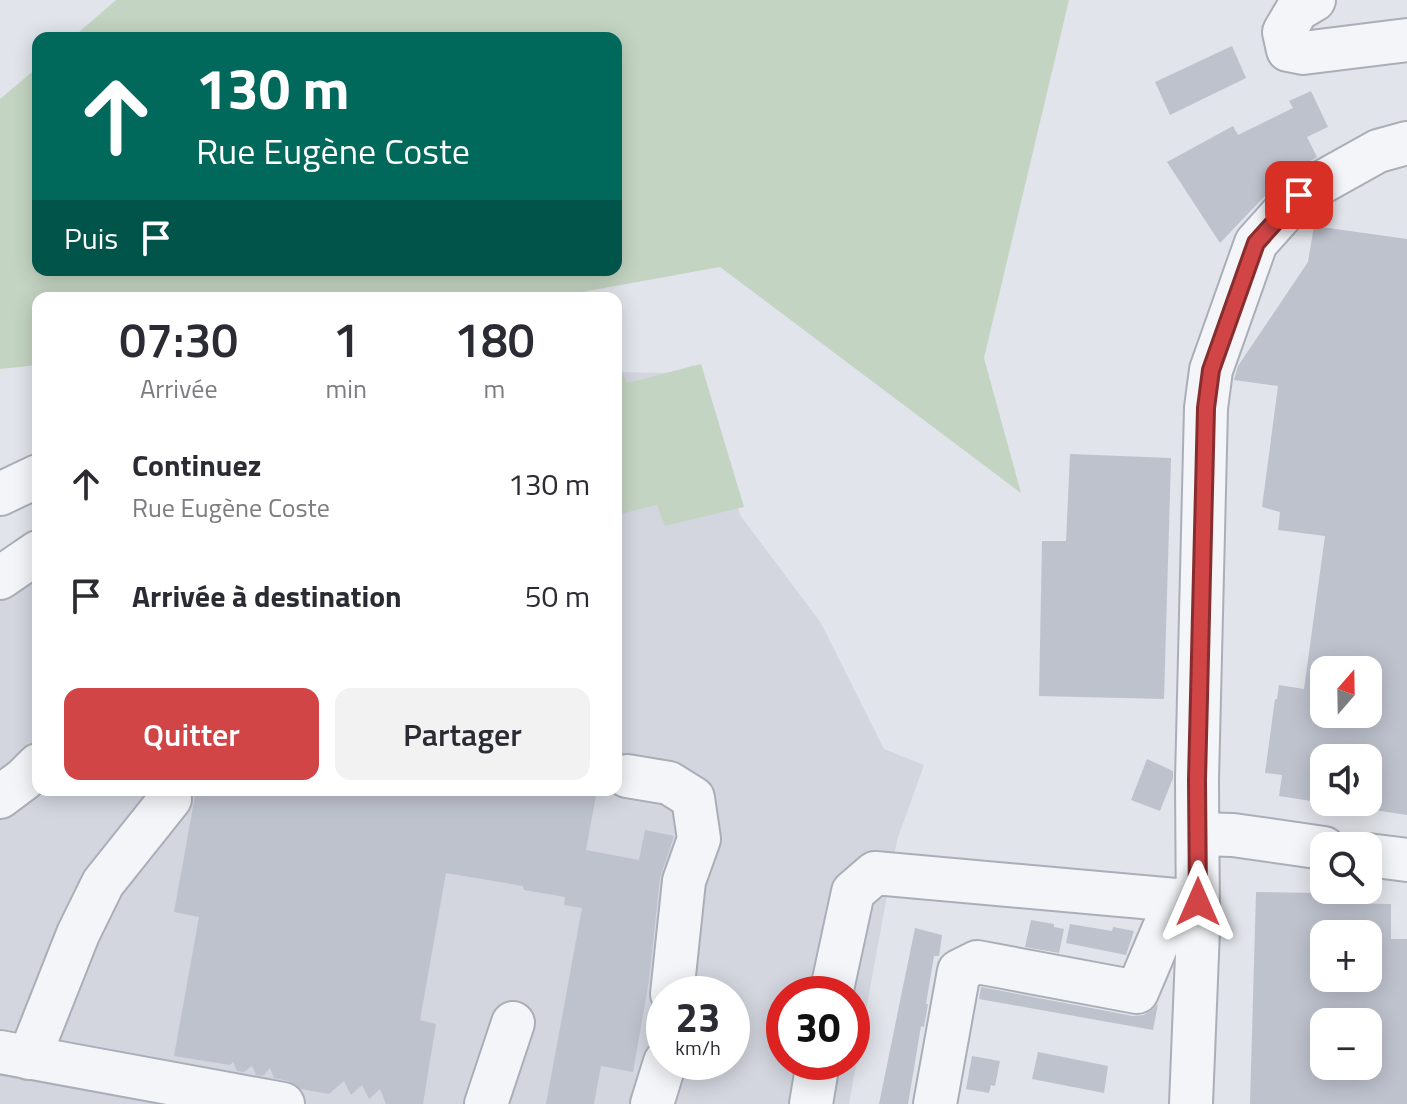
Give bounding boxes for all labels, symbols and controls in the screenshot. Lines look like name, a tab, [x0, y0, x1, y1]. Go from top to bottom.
text: 130 m	[196, 46, 349, 131]
icon: ahead	[64, 64, 168, 168]
text: Rue Eugène Coste	[196, 123, 470, 178]
pin	[1265, 161, 1333, 229]
icon: arrive	[1277, 173, 1321, 217]
text: Puis	[64, 215, 118, 261]
icon: arrive	[134, 216, 178, 260]
text: 07:30	[119, 303, 238, 376]
text: 1	[333, 303, 360, 376]
text: 180	[454, 303, 535, 376]
text: Arrivée	[140, 369, 218, 408]
text: min	[325, 369, 367, 408]
text: m	[484, 369, 505, 408]
text: Continuez	[132, 442, 261, 488]
text: 130 m	[508, 461, 590, 507]
icon: ahead	[64, 462, 108, 506]
text: Rue Eugène Coste	[132, 488, 330, 527]
text: Arrivée à destination	[132, 573, 402, 619]
text: 50 m	[525, 573, 590, 619]
icon: arrive	[64, 574, 108, 618]
north arrow	[1310, 656, 1382, 728]
map controls	[1310, 656, 1382, 1080]
button: Quitter	[64, 688, 319, 780]
button: Partager	[335, 688, 590, 780]
button: sound	[1310, 744, 1382, 816]
button: search	[1310, 832, 1382, 904]
position arrow	[1156, 860, 1240, 944]
button: +	[1310, 920, 1382, 992]
speed limit sign: 30	[766, 976, 870, 1080]
text: 23	[676, 987, 720, 1048]
button: −	[1310, 1008, 1382, 1080]
text: km/h	[675, 1032, 721, 1063]

